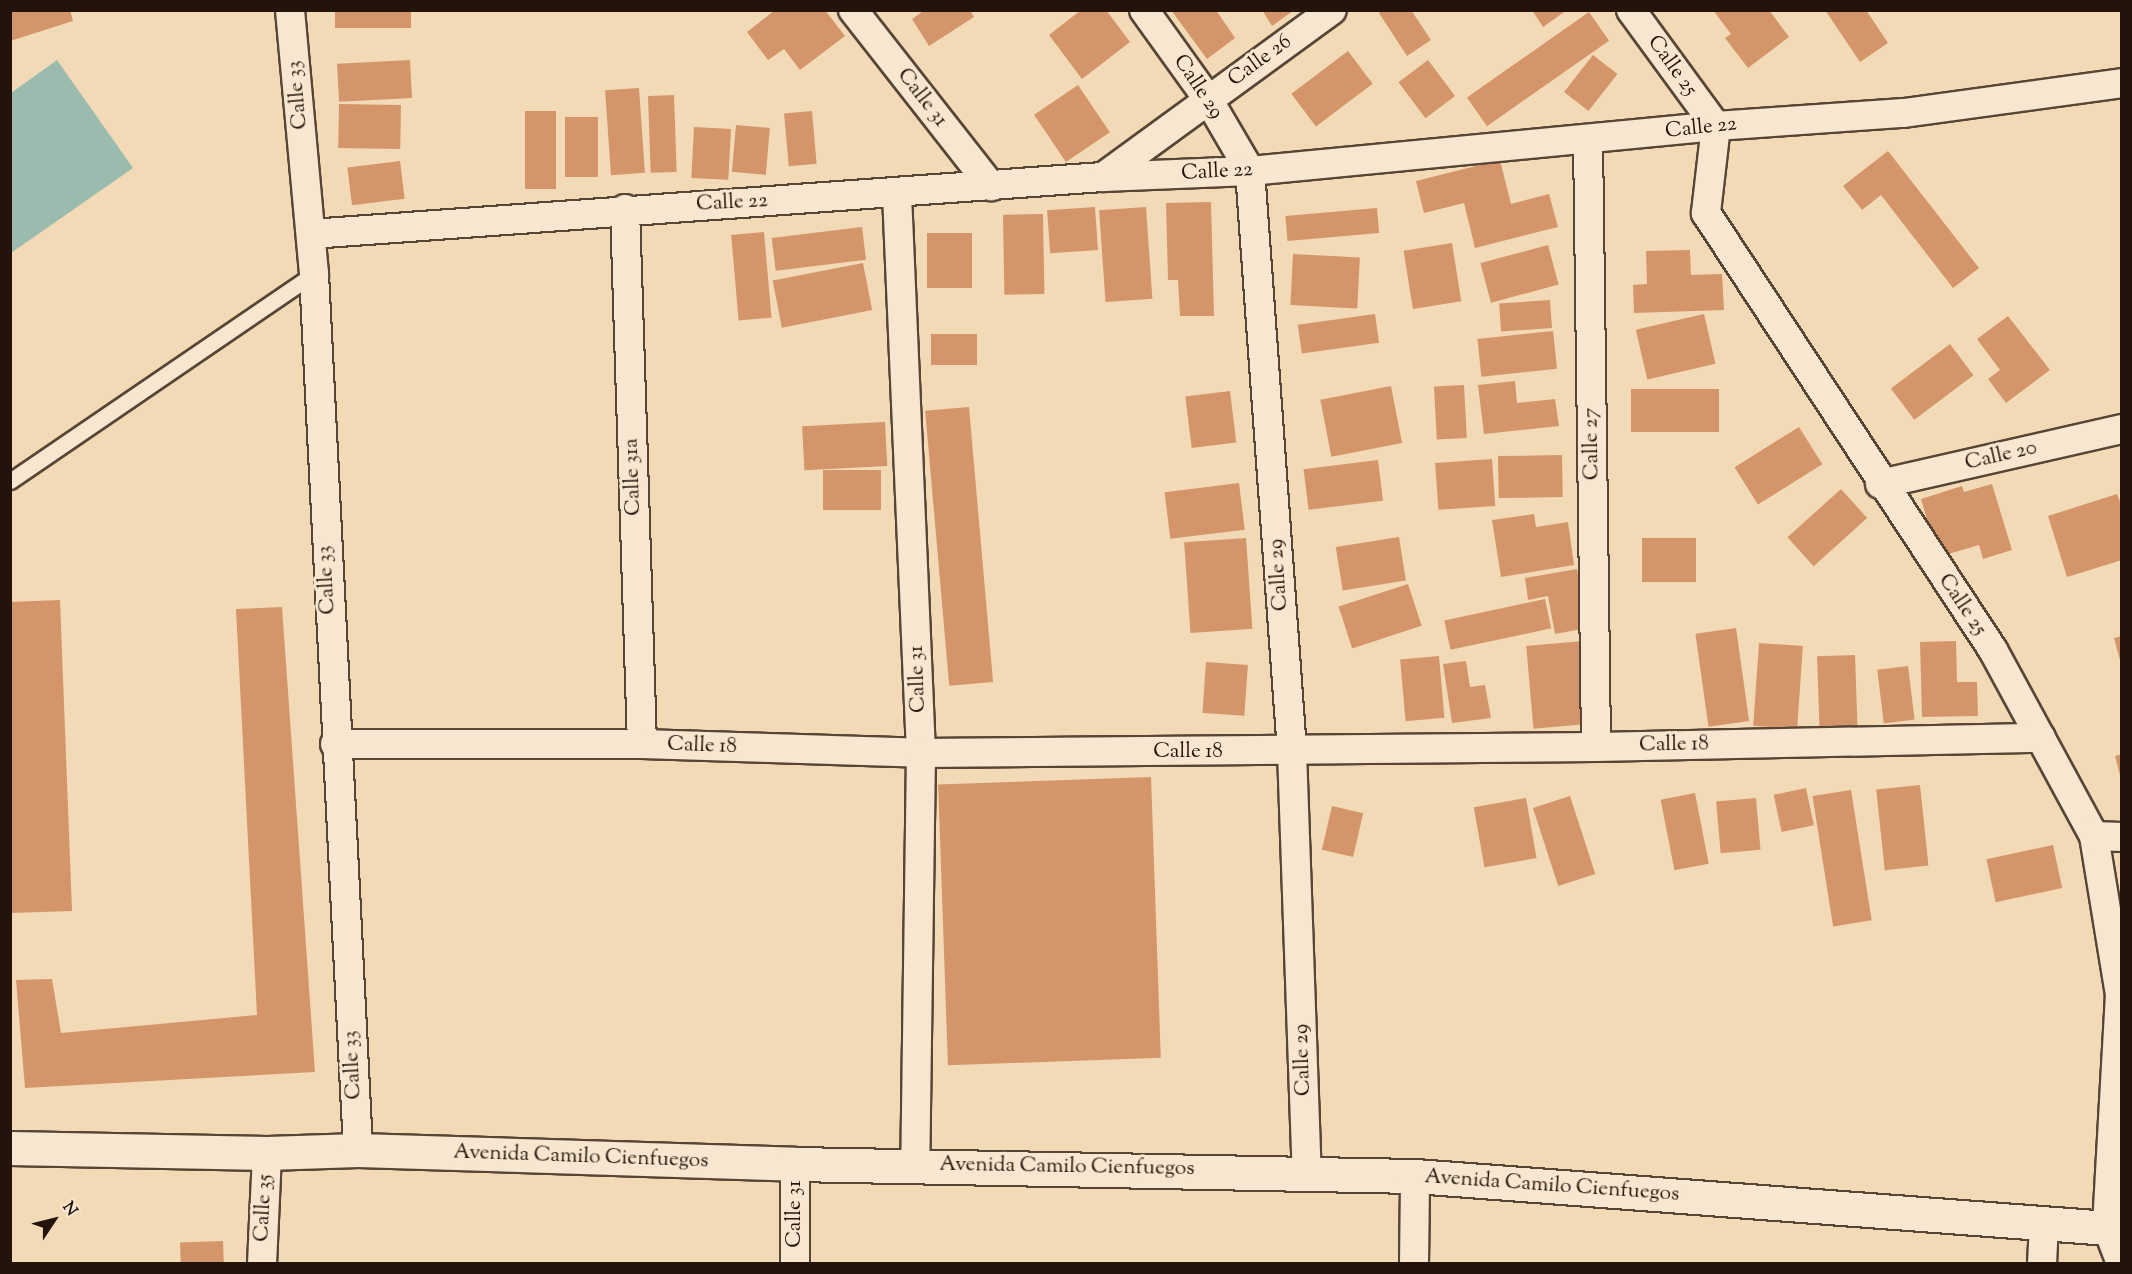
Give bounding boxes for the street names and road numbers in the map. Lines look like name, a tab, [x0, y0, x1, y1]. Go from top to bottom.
street label: Calle 26	[1223, 30, 1297, 92]
street label: Calle 25	[1642, 31, 1702, 101]
street label: Calle 29	[1167, 50, 1229, 124]
street label: Calle 33	[282, 60, 314, 130]
street label: Calle 31	[891, 64, 953, 132]
street label: Calle 22	[1664, 112, 1738, 144]
street label: Calle 22	[1181, 158, 1253, 186]
street label: Calle 22	[696, 189, 768, 217]
street label: Calle 27	[1579, 408, 1605, 480]
street label: Calle 20	[1963, 436, 2039, 476]
street label: Calle 31a	[619, 438, 647, 516]
street label: Calle 29	[1264, 538, 1294, 612]
street label: Calle 33	[313, 545, 341, 615]
street label: Calle 25	[1932, 569, 1992, 641]
street label: Calle 31	[904, 645, 932, 713]
street label: Calle 18	[667, 732, 737, 760]
street label: Calle 18	[1639, 732, 1709, 758]
street label: Calle 18	[1153, 739, 1223, 765]
street label: Calle 29	[1289, 1024, 1317, 1096]
street label: Calle 33	[339, 1030, 367, 1100]
street label: Avenida Camilo Cienfuegos	[453, 1140, 709, 1174]
street label: Avenida Camilo Cienfuegos	[939, 1152, 1195, 1182]
street label: Avenida Camilo Cienfuegos	[1424, 1165, 1680, 1207]
street label: Calle 35	[250, 1174, 278, 1242]
street label: Calle 31	[782, 1180, 808, 1248]

